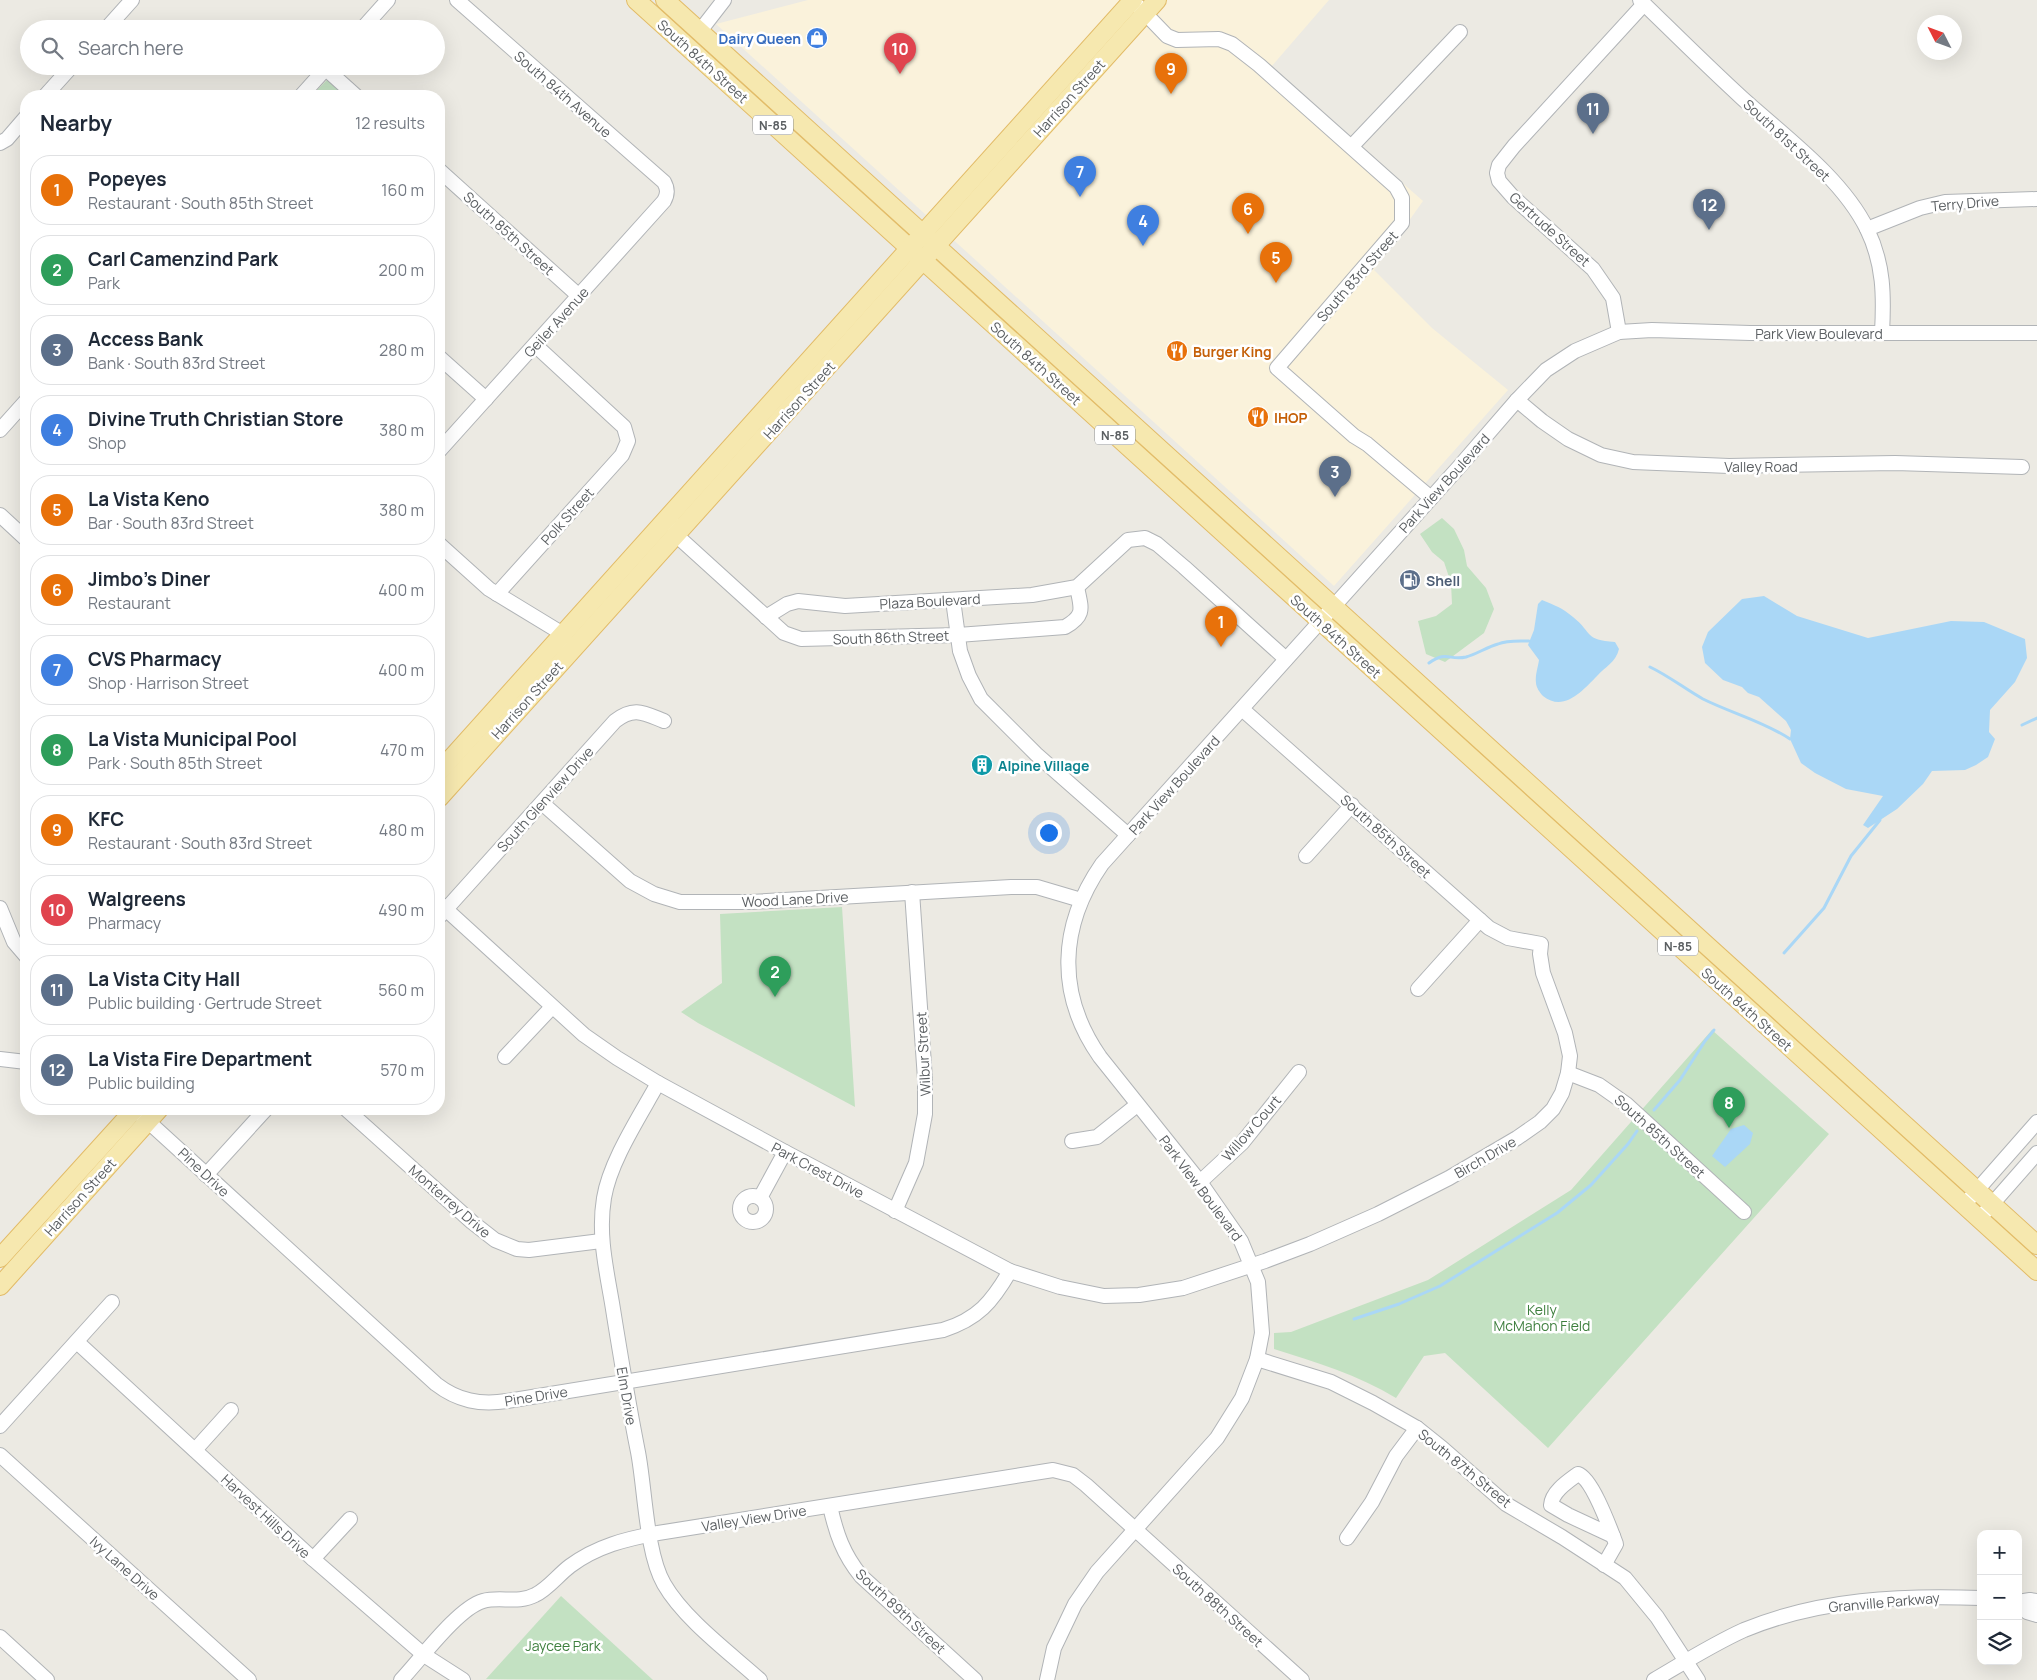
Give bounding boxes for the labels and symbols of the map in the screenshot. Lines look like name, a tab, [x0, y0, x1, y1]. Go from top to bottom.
street label: South 84th Street	[653, 15, 753, 107]
north arrow	[1917, 15, 1962, 60]
shop icon: Dairy Queen	[805, 26, 829, 50]
place label: Dairy Queen	[719, 29, 801, 48]
pin: 10	[884, 33, 916, 74]
street label: South 84th Avenue	[510, 46, 616, 142]
pin: 9	[1155, 53, 1187, 94]
street label: Harrison Street	[1029, 55, 1109, 141]
pin: 11	[1577, 93, 1609, 134]
street label: South 81st Street	[1739, 95, 1835, 186]
road number: N-85	[753, 116, 793, 134]
pin: 7	[1064, 156, 1096, 197]
street label: South 85th Street	[460, 187, 559, 279]
street label: Gertrude Street	[1506, 188, 1595, 271]
pin: 12	[1693, 189, 1725, 230]
street label: Terry Drive	[1930, 191, 2000, 215]
pin: 6	[1232, 193, 1264, 234]
pin: 4	[1127, 205, 1159, 246]
street label: South 83rd Street	[1312, 226, 1402, 326]
pin: 5	[1260, 242, 1292, 283]
street label: Geiler Avenue	[519, 283, 593, 361]
street label: South 84th Street	[986, 317, 1086, 409]
street label: Park View Boulevard	[1755, 324, 1883, 343]
restaurant icon: Burger King	[1165, 339, 1189, 363]
place label: Burger King	[1193, 342, 1272, 361]
street label: Harrison Street	[759, 357, 839, 443]
restaurant icon: IHOP	[1246, 405, 1270, 429]
place label: IHOP	[1274, 408, 1308, 427]
road number: N-85	[1095, 426, 1135, 444]
street label: Park View Boulevard	[1394, 429, 1494, 537]
pin: 3	[1319, 456, 1351, 497]
street label: Valley Road	[1724, 457, 1798, 476]
street label: Polk Street	[536, 483, 598, 549]
fuel station icon: Shell	[1398, 568, 1422, 592]
place label: Shell	[1426, 571, 1460, 590]
street label: Plaza Boulevard	[879, 589, 981, 613]
street label: South 84th Street	[1286, 590, 1386, 682]
pin: 1	[1205, 606, 1237, 647]
street label: South 86th Street	[832, 625, 950, 649]
street label: Harrison Street	[487, 657, 567, 743]
street label: Park View Boulevard	[1124, 731, 1224, 839]
street label: South Glenview Drive	[492, 742, 598, 856]
building icon: Alpine Village	[970, 753, 994, 777]
place label: Alpine Village	[998, 756, 1089, 775]
street label: South 85th Street	[1337, 790, 1436, 882]
your location	[1036, 820, 1062, 846]
street label: Wood Lane Drive	[741, 887, 849, 911]
road number: N-85	[1658, 936, 1698, 956]
pin: 2	[759, 956, 791, 997]
street label: South 84th Street	[1697, 963, 1797, 1055]
street label: Wilbur Street	[911, 1011, 935, 1097]
pin: 8	[1713, 1087, 1745, 1128]
street label: South 85th Street	[1611, 1090, 1710, 1182]
street label: Willow Court	[1217, 1091, 1285, 1165]
street label: Park View Boulevard	[1155, 1131, 1247, 1245]
street label: Birch Drive	[1451, 1132, 1519, 1182]
street label: Park Crest Drive	[768, 1138, 868, 1202]
street label: Pine Drive	[174, 1143, 234, 1201]
street label: Harrison Street	[40, 1154, 120, 1240]
street label: Monterrey Drive	[405, 1160, 495, 1242]
park label: Kelly McMahon Field	[1494, 1300, 1590, 1335]
street label: Elm Drive	[613, 1365, 641, 1427]
street label: Pine Drive	[503, 1382, 569, 1410]
street label: South 87th Street	[1414, 1424, 1516, 1512]
street label: Harvest Hills Drive	[217, 1470, 315, 1562]
street label: Valley View Drive	[700, 1500, 808, 1536]
street label: Ivy Lane Drive	[86, 1532, 164, 1604]
street label: South 88th Street	[1169, 1559, 1268, 1651]
street label: South 89th Street	[852, 1564, 950, 1658]
street label: Granville Parkway	[1828, 1588, 1941, 1616]
park label: Jaycee Park	[525, 1636, 602, 1655]

